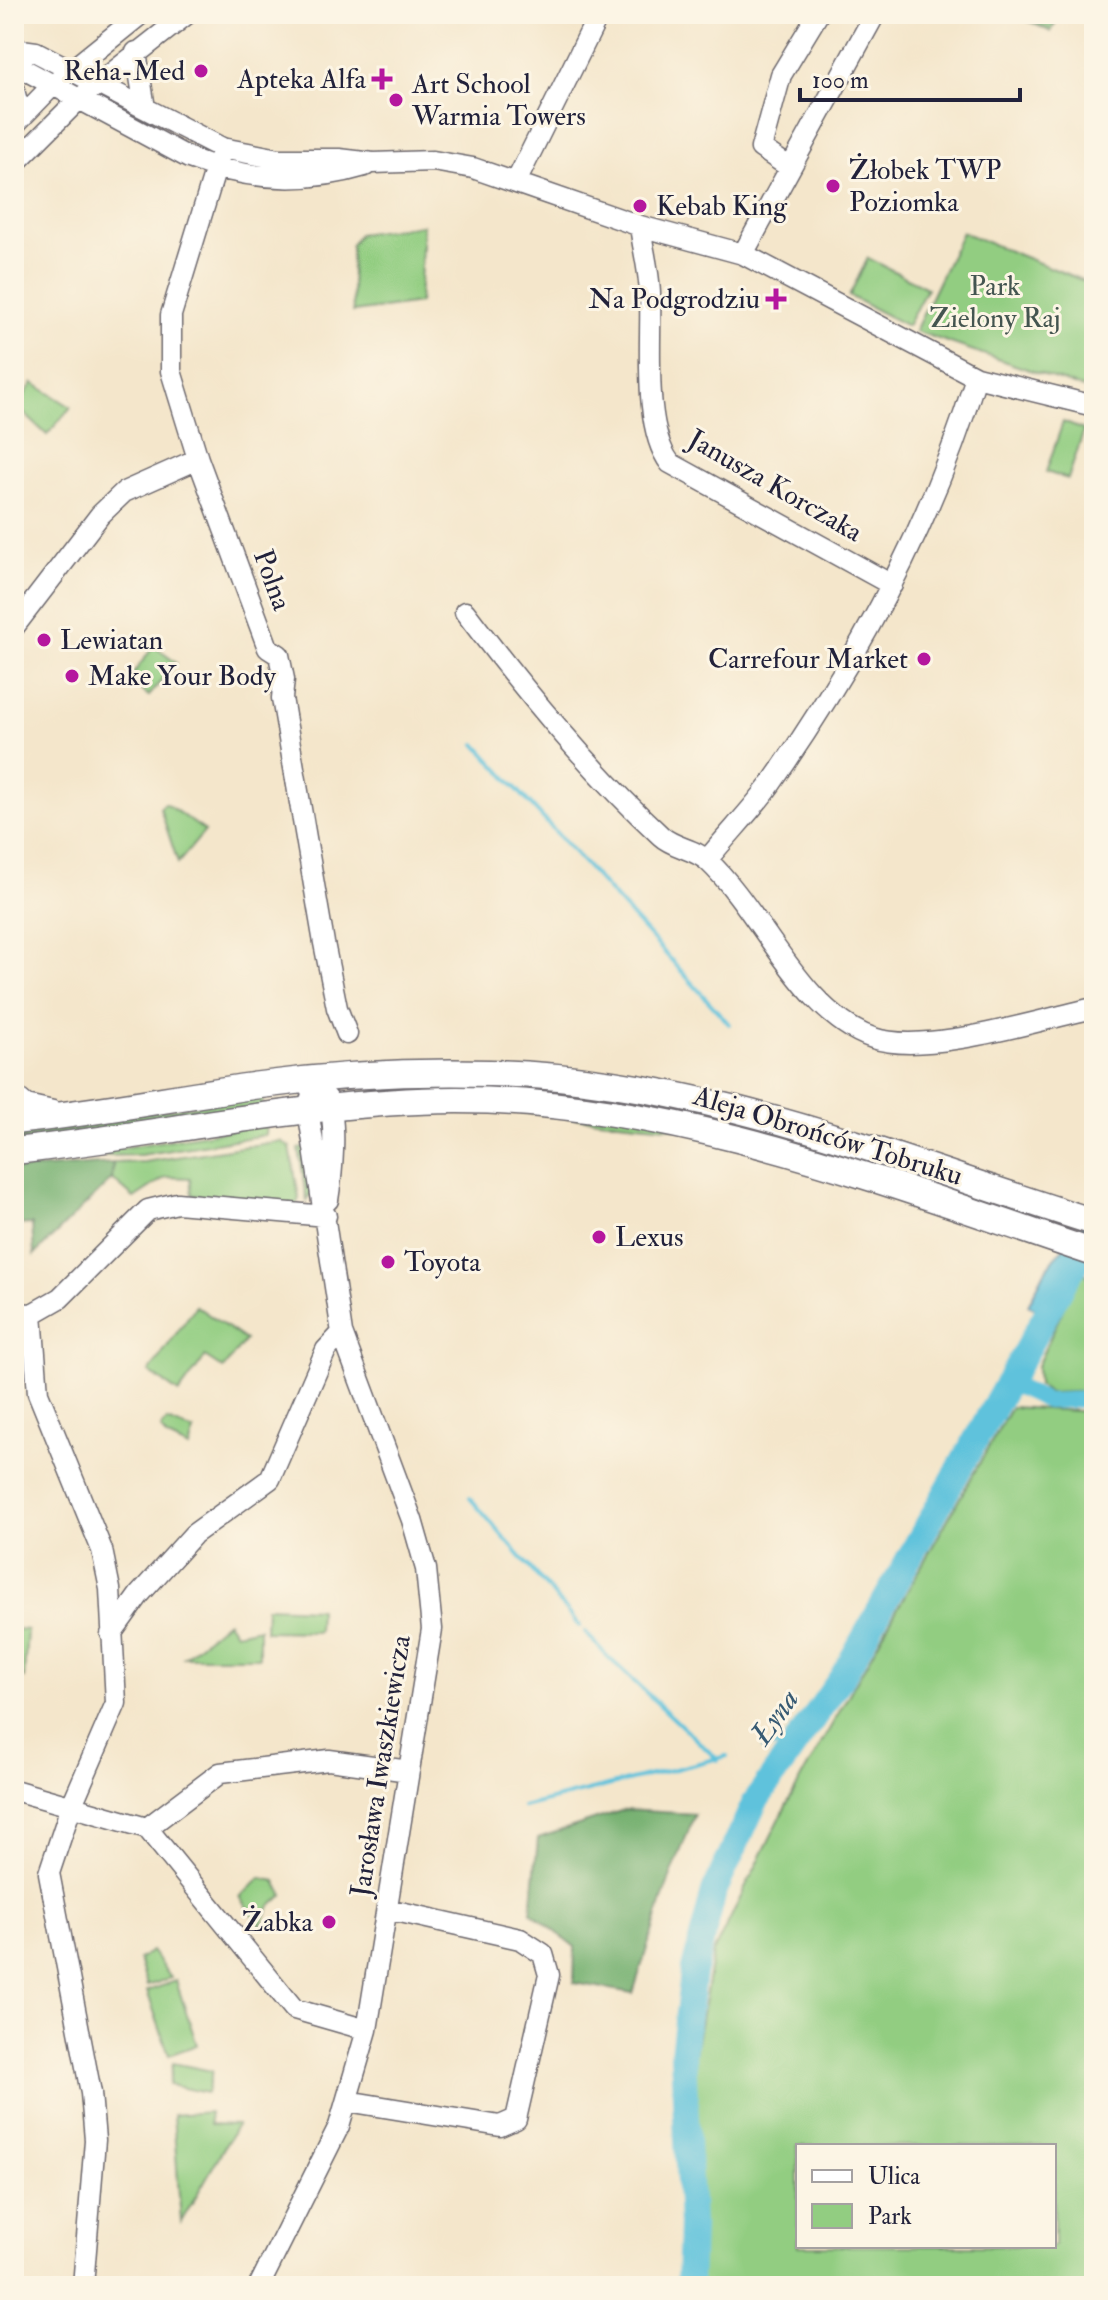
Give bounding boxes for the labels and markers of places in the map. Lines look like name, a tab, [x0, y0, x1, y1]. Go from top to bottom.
place label: Reha-Med	[63, 54, 185, 89]
marker: Reha-Med	[192, 62, 210, 80]
place label: Apteka Alfa	[236, 62, 366, 97]
place label: Art School Warmia Towers	[411, 67, 586, 134]
marker: Apteka Alfa	[373, 70, 391, 88]
marker: Art School Warmia Towers	[387, 91, 405, 109]
place label: Żłobek TWP Poziomka	[849, 153, 1001, 220]
marker: Żłobek TWP Poziomka	[824, 177, 842, 195]
place label: Kebab King	[656, 189, 788, 224]
marker: Kebab King	[631, 197, 649, 215]
place label: Na Podgrodziu	[589, 282, 760, 317]
marker: Na Podgrodziu	[767, 290, 785, 308]
place label: Lewiatan	[60, 623, 163, 658]
marker: Lewiatan	[35, 631, 53, 649]
place label: Carrefour Market	[708, 642, 908, 677]
marker: Carrefour Market	[915, 650, 933, 668]
place label: Make Your Body	[88, 659, 276, 694]
marker: Make Your Body	[63, 667, 81, 685]
place label: Lexus	[615, 1220, 684, 1255]
marker: Lexus	[590, 1228, 608, 1246]
place label: Toyota	[404, 1245, 481, 1280]
marker: Toyota	[379, 1253, 397, 1271]
place label: Żabka	[242, 1905, 313, 1940]
marker: Żabka	[320, 1913, 338, 1931]

